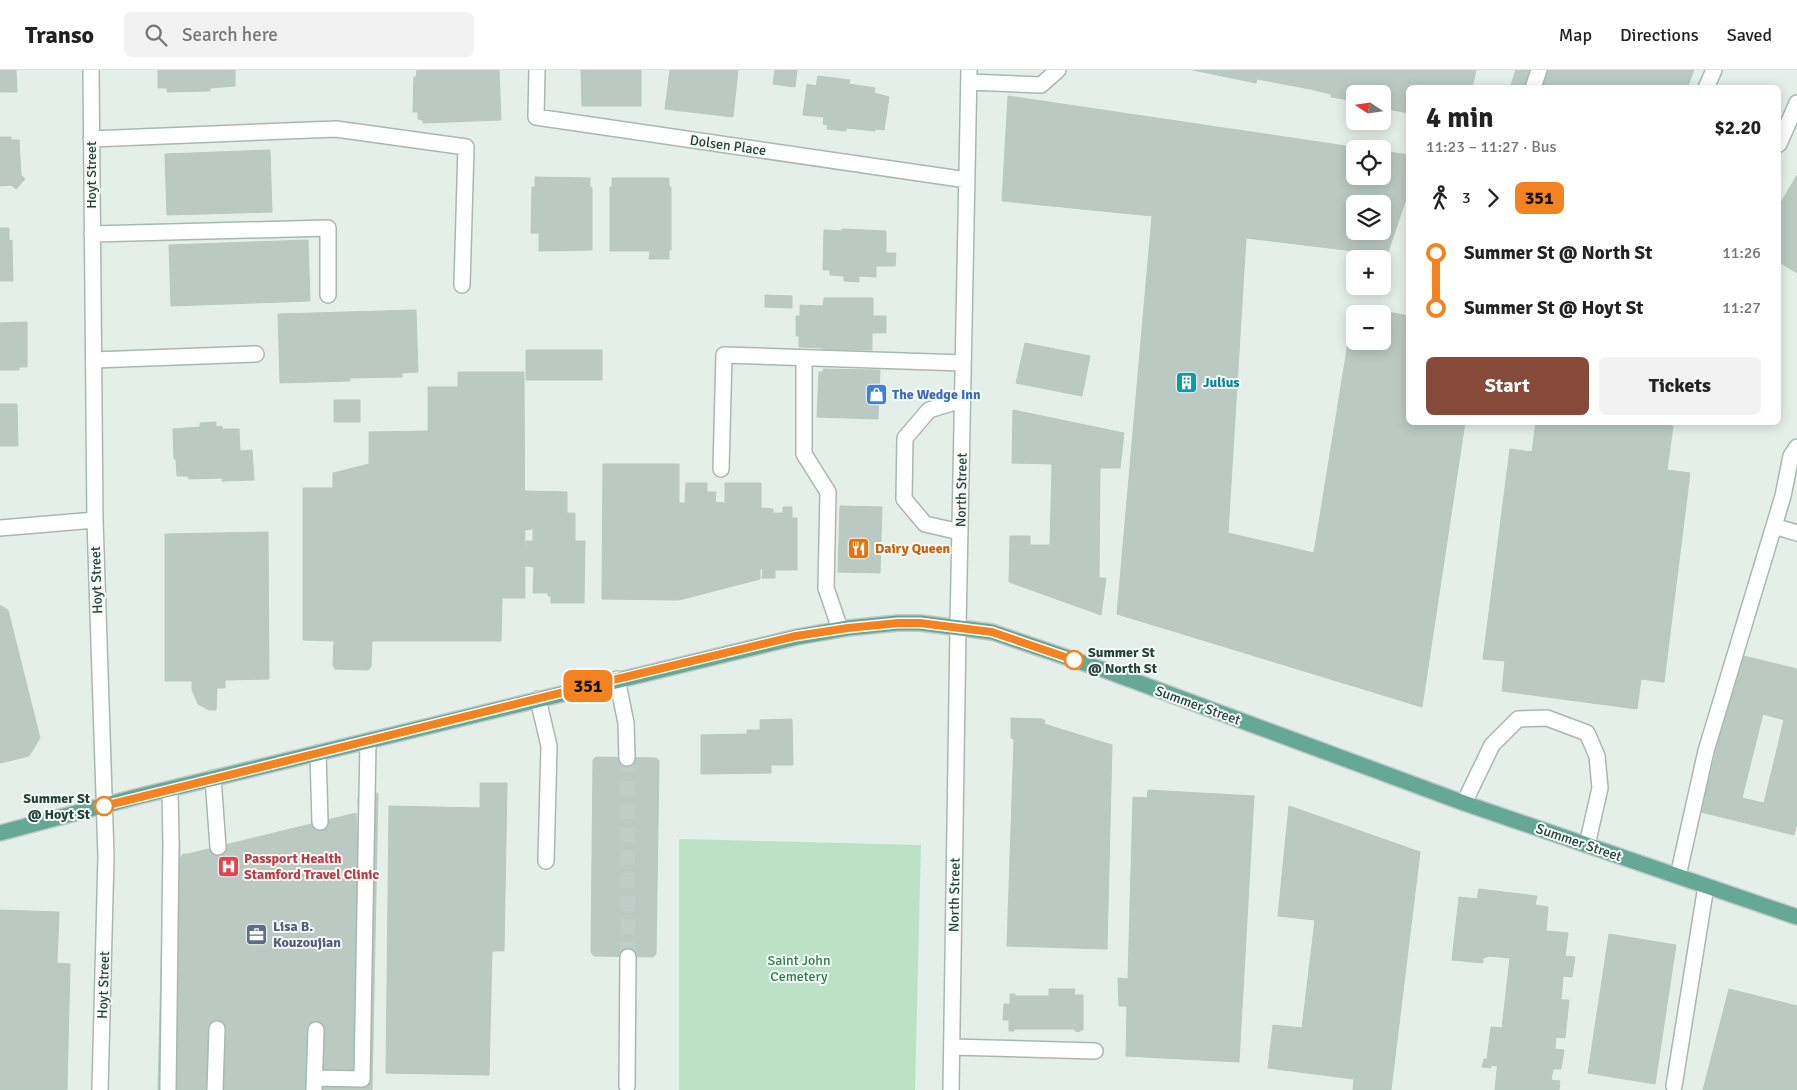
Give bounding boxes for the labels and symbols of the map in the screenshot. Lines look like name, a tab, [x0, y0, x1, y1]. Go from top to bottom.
north arrow	[1346, 85, 1391, 130]
street label: Dolsen Place	[689, 132, 767, 159]
street label: Hoyt Street	[83, 141, 100, 209]
building icon: Julius	[1175, 370, 1199, 394]
place label: Julius	[1203, 374, 1240, 391]
shop icon: The Wedge Inn	[864, 382, 888, 406]
place label: The Wedge Inn	[892, 386, 981, 403]
street label: North Street	[952, 453, 971, 527]
restaurant icon: Dairy Queen	[847, 536, 871, 560]
place label: Dairy Queen	[875, 540, 951, 557]
street label: Hoyt Street	[87, 546, 106, 614]
place label: Summer St @ North St	[1088, 644, 1158, 677]
marker: Summer St @ North St	[1064, 650, 1084, 670]
line badge: 351	[559, 670, 617, 702]
street label: Summer Street	[1153, 682, 1243, 729]
place label: Summer St @ Hoyt St	[23, 790, 91, 823]
marker: Summer St @ Hoyt St	[94, 796, 114, 816]
street label: Summer Street	[1534, 820, 1624, 865]
place label: Passport Health Stamford Travel Clinic	[244, 850, 379, 883]
hospital icon: Passport Health Stamford Travel Clinic	[216, 854, 240, 878]
street label: North Street	[945, 858, 964, 932]
place label: Lisa B. Kouzoujian	[273, 918, 341, 951]
office icon: Lisa B. Kouzoujian	[245, 922, 269, 946]
street label: Hoyt Street	[94, 951, 113, 1019]
park label: Saint John Cemetery	[767, 952, 831, 985]

